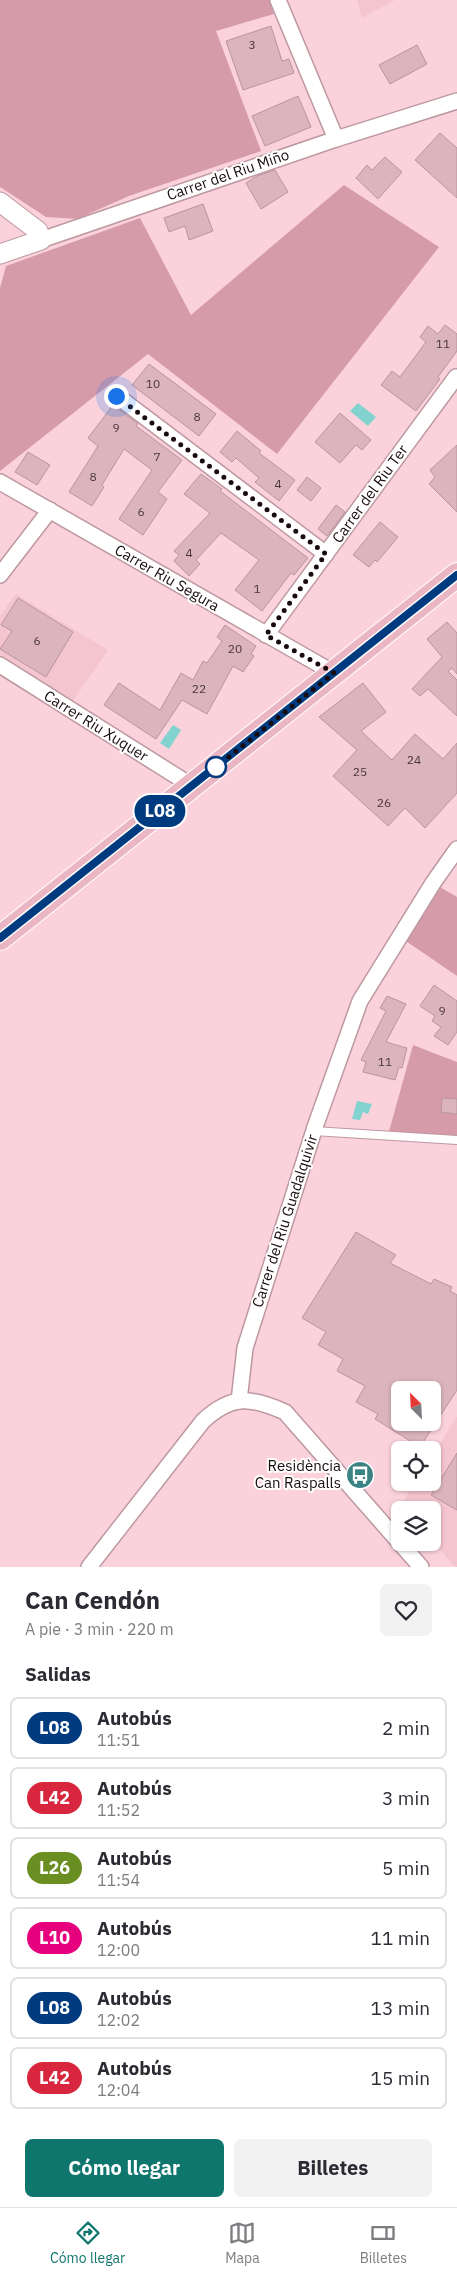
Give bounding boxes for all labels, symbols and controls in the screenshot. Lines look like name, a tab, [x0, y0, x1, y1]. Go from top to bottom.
house number: 3	[248, 37, 256, 52]
street label: Carrer del Riu Miño	[164, 145, 292, 204]
house number: 11	[436, 336, 450, 351]
house number: 10	[146, 376, 160, 391]
your location	[104, 384, 129, 409]
house number: 8	[193, 409, 201, 424]
house number: 9	[112, 420, 120, 435]
street label: Carrer del Riu Ter	[328, 440, 412, 547]
house number: 7	[153, 449, 161, 464]
house number: 8	[89, 469, 97, 484]
house number: 4	[274, 476, 282, 491]
house number: 6	[137, 504, 145, 519]
street label: Carrer Riu Segura	[112, 540, 223, 615]
house number: 4	[185, 545, 193, 560]
house number: 1	[253, 581, 261, 596]
house number: 6	[33, 633, 41, 648]
house number: 20	[228, 641, 242, 656]
house number: 22	[192, 681, 206, 696]
street label: Carrer Riu Xuquer	[41, 686, 152, 766]
house number: 24	[407, 752, 421, 767]
unlabelled marker	[205, 756, 227, 778]
house number: 25	[353, 764, 367, 779]
line badge: L08	[131, 795, 189, 827]
house number: 26	[377, 795, 391, 810]
text: L08	[144, 799, 176, 822]
house number: 9	[438, 1003, 446, 1018]
house number: 11	[378, 1054, 392, 1069]
street label: Carrer del Riu Guadalquivir	[248, 1131, 322, 1310]
north arrow	[391, 1381, 441, 1431]
map controls	[391, 1381, 441, 1551]
button: locate	[391, 1441, 441, 1491]
place label: Residència Can Raspalls	[255, 1456, 341, 1492]
bus stop icon: Residència Can Raspalls	[345, 1460, 375, 1490]
button: layers	[391, 1501, 441, 1551]
text: Can Cendón	[25, 1584, 160, 1616]
button: heart	[380, 1584, 432, 1636]
text: A pie · 3 min · 220 m	[25, 1619, 174, 1639]
text: Salidas	[25, 1662, 91, 1686]
text: Autobús	[97, 1706, 172, 1730]
text: L08	[39, 1716, 70, 1739]
text: 2 min	[382, 1716, 430, 1740]
text: 11:51	[97, 1730, 140, 1750]
text: Autobús	[97, 1776, 172, 1800]
text: L42	[39, 1786, 70, 1809]
text: 3 min	[382, 1786, 430, 1810]
text: 11:52	[97, 1800, 140, 1820]
text: Autobús	[97, 1846, 172, 1870]
text: L26	[39, 1856, 70, 1879]
text: 5 min	[382, 1856, 430, 1880]
text: 11:54	[97, 1870, 140, 1890]
text: Autobús	[97, 1916, 172, 1940]
text: L10	[39, 1926, 70, 1949]
text: 11 min	[371, 1926, 430, 1950]
text: 12:00	[97, 1940, 140, 1960]
text: Autobús	[97, 1986, 172, 2010]
text: L08	[39, 1996, 70, 2019]
text: 13 min	[371, 1996, 430, 2020]
text: 12:02	[97, 2010, 140, 2030]
text: Autobús	[97, 2056, 172, 2080]
text: L42	[39, 2066, 70, 2089]
text: 15 min	[371, 2066, 430, 2090]
text: 12:04	[97, 2080, 140, 2100]
button: Cómo llegar	[25, 2139, 224, 2197]
button: Billetes	[234, 2139, 432, 2197]
tab: Cómo llegar	[50, 2219, 125, 2267]
tab: Mapa	[225, 2219, 260, 2267]
tab: Billetes	[360, 2219, 407, 2267]

